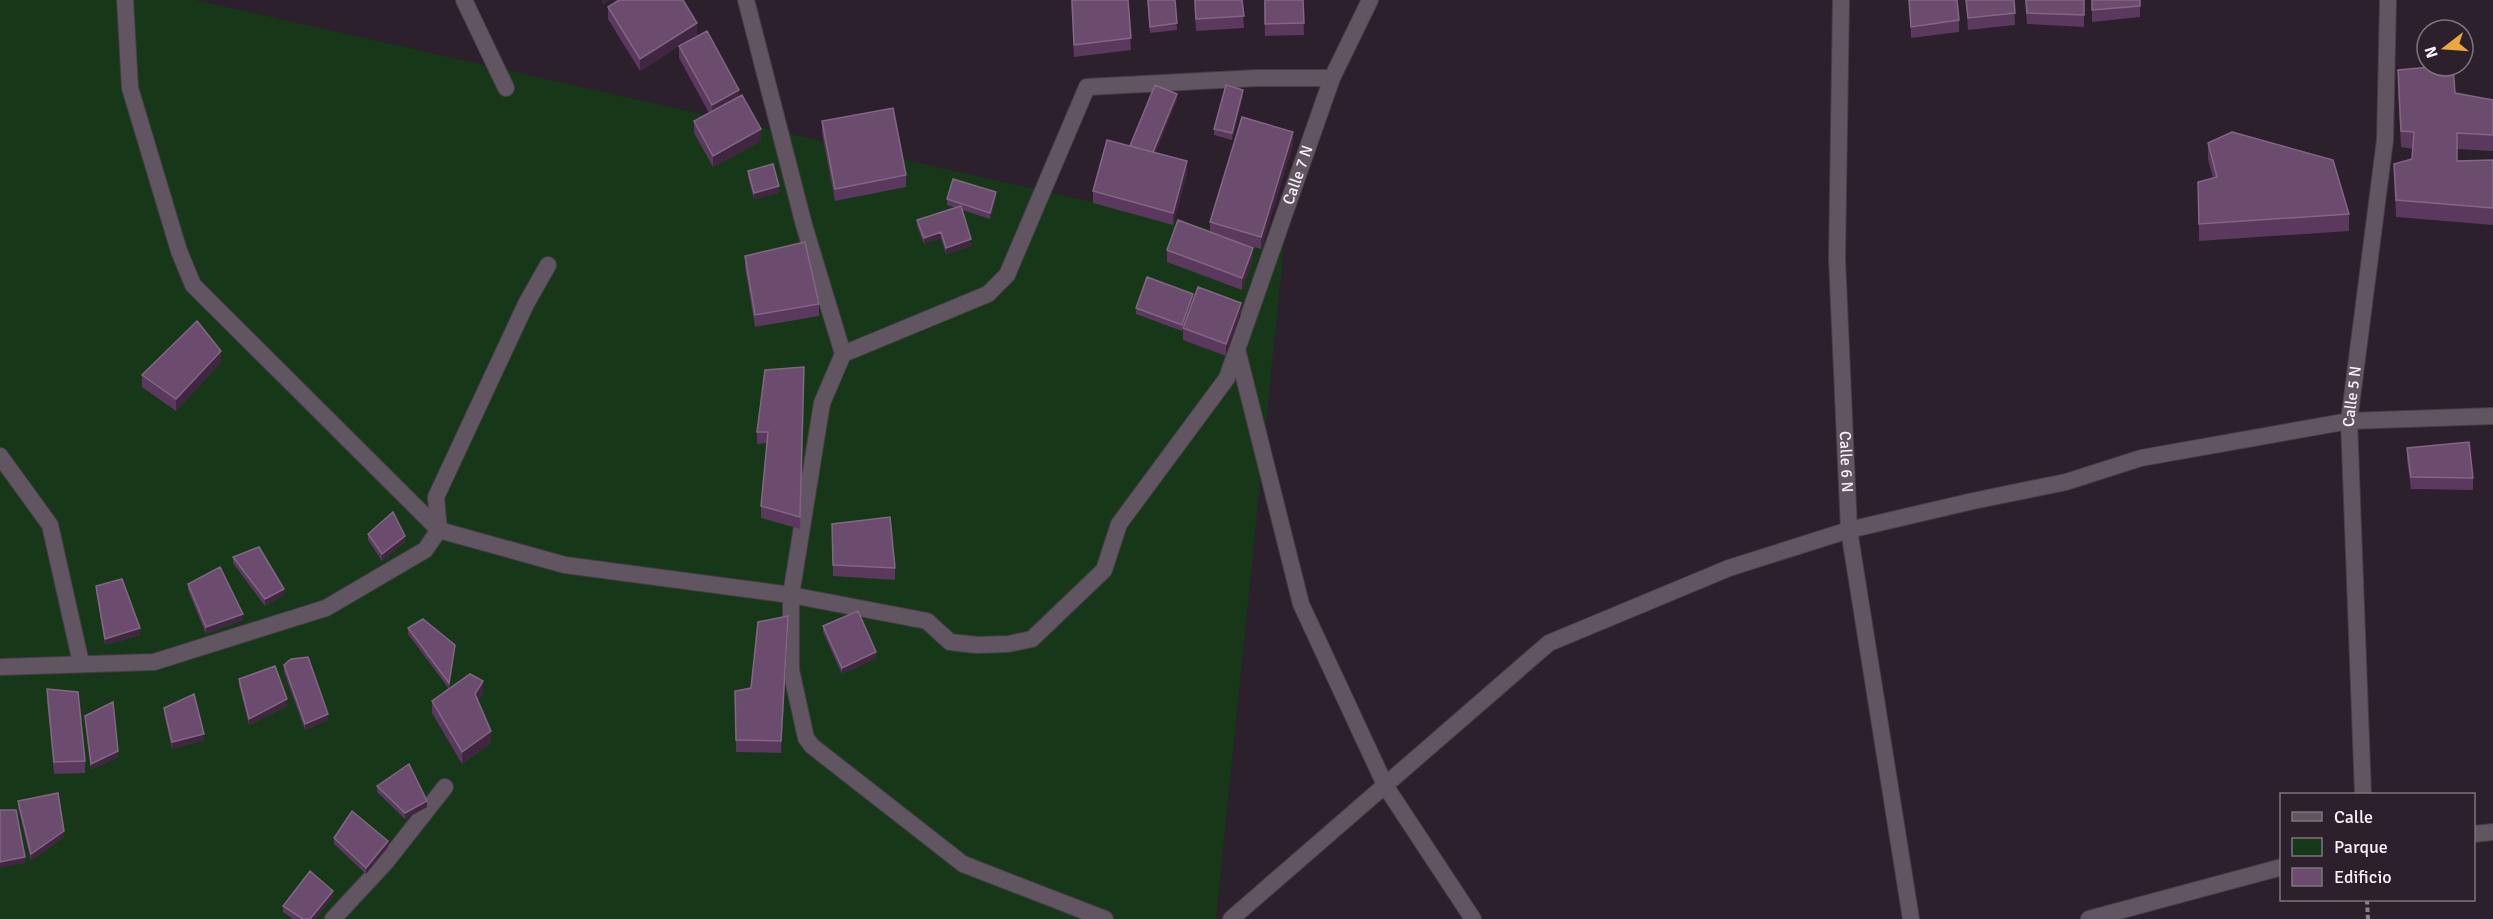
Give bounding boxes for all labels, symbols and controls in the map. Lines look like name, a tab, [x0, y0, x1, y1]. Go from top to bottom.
north arrow	[2415, 18, 2475, 78]
text: N	[2420, 44, 2443, 60]
street label: Calle 7 N	[1278, 143, 1318, 207]
street label: Calle 5 N	[2339, 365, 2366, 427]
street label: Calle 6 N	[1835, 431, 1857, 493]
legend	[2280, 793, 2475, 901]
text: Calle	[2334, 806, 2373, 828]
text: Parque	[2334, 836, 2388, 858]
text: Edificio	[2334, 866, 2392, 888]

